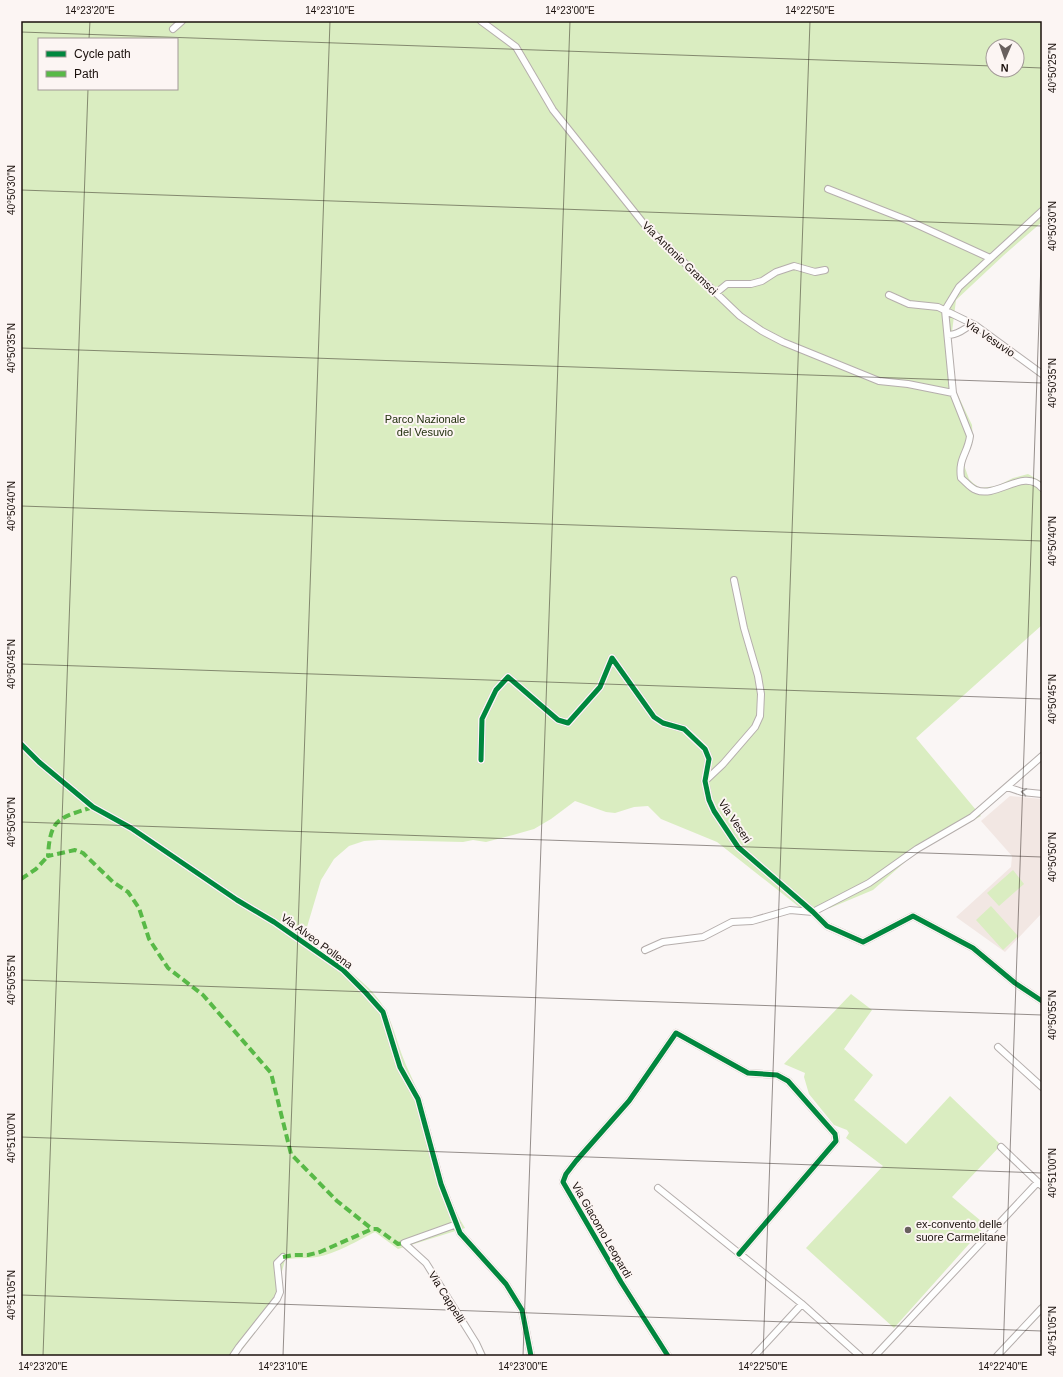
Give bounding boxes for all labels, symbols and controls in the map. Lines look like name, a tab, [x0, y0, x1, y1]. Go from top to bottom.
text: 14°23'20"E	[65, 5, 115, 16]
text: 14°23'10"E	[305, 5, 355, 16]
text: 14°23'00"E	[545, 5, 595, 16]
text: 14°22'50"E	[785, 5, 835, 16]
legend	[38, 38, 178, 90]
north arrow	[985, 38, 1025, 78]
text: 40°50'25"N	[1047, 43, 1058, 93]
text: Cycle path	[74, 47, 131, 61]
text: N	[1000, 62, 1009, 74]
text: Path	[74, 67, 99, 81]
text: 40°50'30"N	[6, 165, 17, 215]
text: 40°50'30"N	[1047, 201, 1058, 251]
street label: Via Antonio Gramsci	[640, 219, 720, 297]
street label: Via Vesuvio	[963, 317, 1017, 359]
text: 40°50'35"N	[6, 323, 17, 373]
text: 40°50'35"N	[1047, 358, 1058, 408]
park label: Parco Nazionale del Vesuvio	[385, 413, 465, 438]
text: 40°50'40"N	[6, 481, 17, 531]
text: 40°50'40"N	[1047, 516, 1058, 566]
text: 40°50'45"N	[6, 639, 17, 689]
text: 40°50'45"N	[1047, 674, 1058, 724]
one-way arrow	[1021, 788, 1027, 797]
text: 40°50'50"N	[6, 797, 17, 847]
street label: Via Veseri	[716, 797, 754, 845]
text: 40°50'50"N	[1047, 832, 1058, 882]
street label: Via Alveo Pollena	[279, 911, 356, 971]
text: 40°50'55"N	[6, 955, 17, 1005]
text: 40°50'55"N	[1047, 990, 1058, 1040]
text: 40°51'00"N	[6, 1113, 17, 1163]
text: 40°51'00"N	[1047, 1148, 1058, 1198]
street label: Via Giacomo Leopardi	[570, 1180, 634, 1280]
place label: ex-convento delle suore Carmelitane	[916, 1218, 1006, 1243]
marker: ex-convento delle suore Carmelitane	[903, 1225, 913, 1235]
street label: Via Cappelli	[426, 1269, 468, 1325]
text: 40°51'05"N	[6, 1270, 17, 1320]
text: 40°51'05"N	[1047, 1306, 1058, 1356]
text: 14°23'20"E	[18, 1361, 68, 1372]
text: 14°23'10"E	[258, 1361, 308, 1372]
text: 14°23'00"E	[498, 1361, 548, 1372]
text: 14°22'50"E	[738, 1361, 788, 1372]
text: 14°22'40"E	[978, 1361, 1028, 1372]

